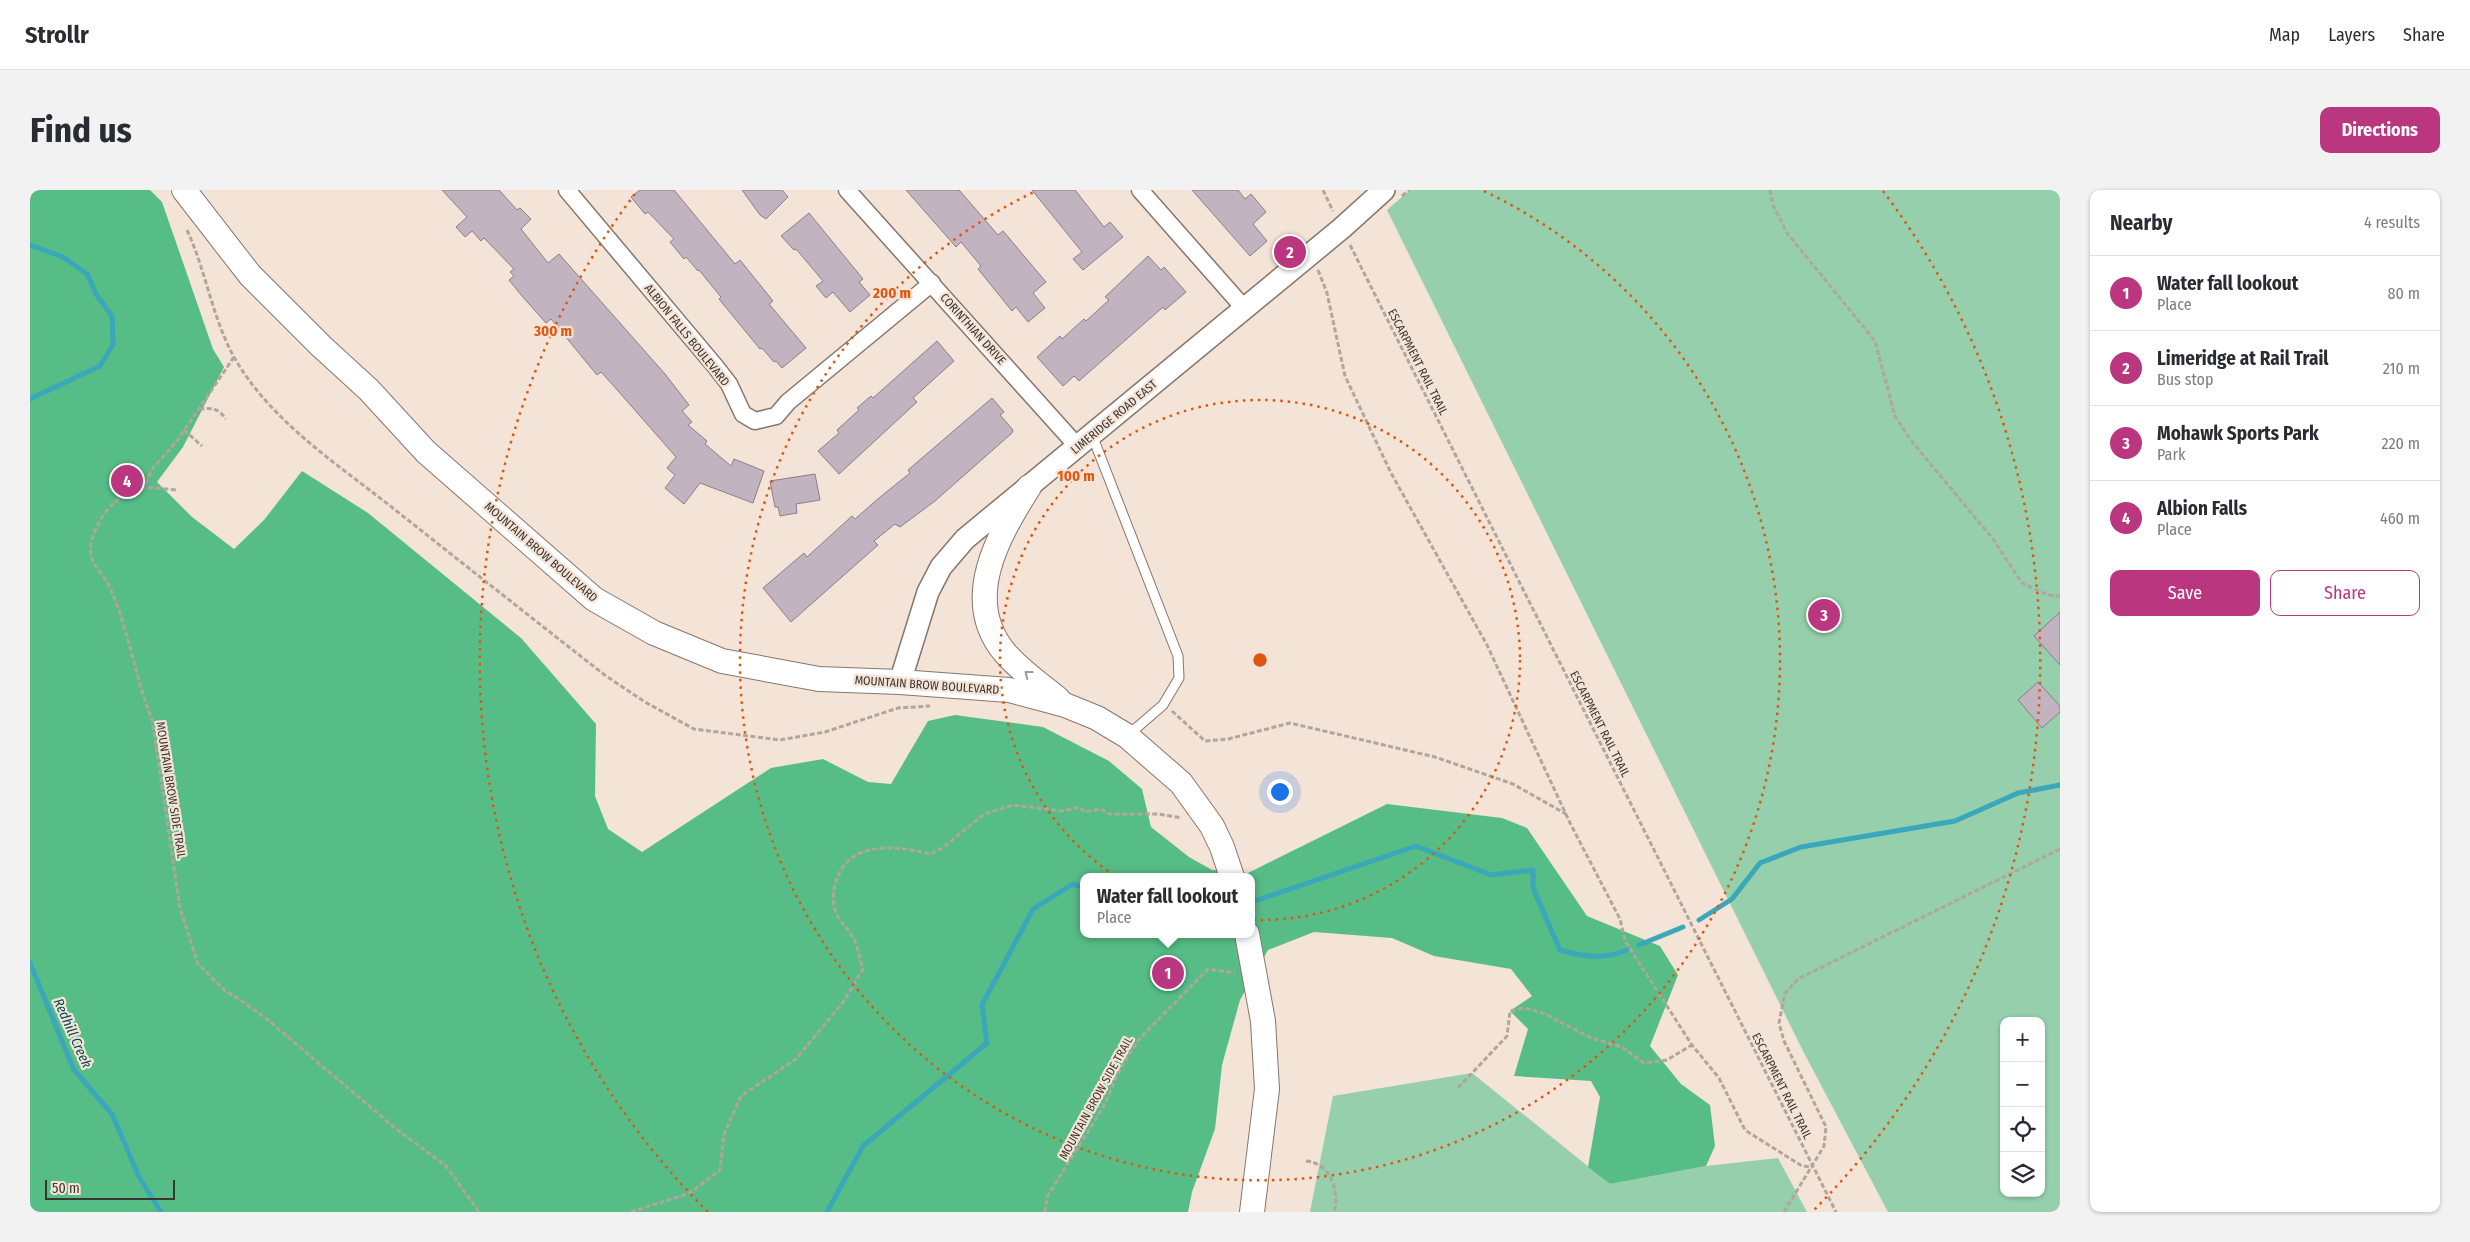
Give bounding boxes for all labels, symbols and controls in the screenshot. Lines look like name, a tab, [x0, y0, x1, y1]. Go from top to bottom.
text: Strollr	[25, 21, 89, 49]
text: Map	[2269, 24, 2300, 46]
text: Layers	[2328, 24, 2375, 46]
text: Share	[2403, 24, 2445, 46]
button: Directions	[2320, 107, 2440, 153]
text: Find us	[30, 109, 132, 151]
text: Nearby	[2110, 210, 2172, 236]
text: 4 results	[2364, 213, 2420, 232]
pin: 2	[1274, 233, 1306, 271]
text: Water fall lookout	[2157, 272, 2298, 295]
street label: ALBION FALLS BOULEVARD	[642, 281, 732, 389]
text: 200 m	[872, 284, 911, 302]
text: 1	[2123, 284, 2129, 303]
text: 80 m	[2388, 284, 2420, 303]
street label: CORINTHIAN DRIVE	[937, 290, 1009, 368]
text: Place	[2157, 295, 2192, 314]
street label: ESCARPMENT RAIL TRAIL	[1385, 307, 1451, 418]
text: 300 m	[533, 322, 572, 340]
text: Limeridge at Rail Trail	[2157, 347, 2329, 370]
text: 2	[2122, 359, 2130, 378]
text: 210 m	[2383, 359, 2420, 378]
text: Bus stop	[2157, 370, 2213, 389]
street label: LIMERIDGE ROAD EAST	[1068, 377, 1160, 457]
text: Mohawk Sports Park	[2157, 422, 2319, 445]
text: 3	[2122, 434, 2130, 453]
text: 220 m	[2381, 434, 2420, 453]
text: Park	[2157, 445, 2185, 464]
pin: 4	[111, 462, 143, 500]
text: 100 m	[1057, 467, 1095, 485]
text: Albion Falls	[2157, 497, 2247, 520]
street label: MOUNTAIN BROW BOULEVARD	[482, 499, 600, 605]
text: 4	[2122, 509, 2130, 528]
text: 460 m	[2380, 509, 2420, 528]
text: Place	[2157, 520, 2192, 539]
button: Save	[2110, 570, 2260, 616]
button: Share	[2270, 570, 2420, 616]
pin: 3	[1808, 596, 1840, 634]
centre of rings	[1251, 651, 1269, 669]
street label: ESCARPMENT RAIL TRAIL	[1567, 669, 1633, 780]
one-way arrow	[1025, 671, 1034, 679]
street label: MOUNTAIN BROW BOULEVARD	[854, 673, 1000, 697]
street label: MOUNTAIN BROW SIDE TRAIL	[153, 720, 189, 860]
your location	[1267, 779, 1293, 805]
popup	[1080, 873, 1255, 938]
text: Water fall lookout	[1097, 885, 1238, 908]
text: Place	[1097, 908, 1131, 927]
pin: 1	[1152, 954, 1184, 992]
water label: Redhill Creek	[50, 996, 95, 1071]
map controls	[2000, 1017, 2045, 1197]
button: +	[2000, 1017, 2045, 1062]
street label: ESCARPMENT RAIL TRAIL	[1749, 1031, 1815, 1142]
street label: MOUNTAIN BROW SIDE TRAIL	[1056, 1033, 1136, 1162]
button: −	[2000, 1062, 2045, 1107]
button: locate	[2000, 1107, 2045, 1152]
button: layers	[2000, 1152, 2045, 1197]
scale bar	[45, 1177, 175, 1200]
text: 50 m	[52, 1180, 80, 1197]

